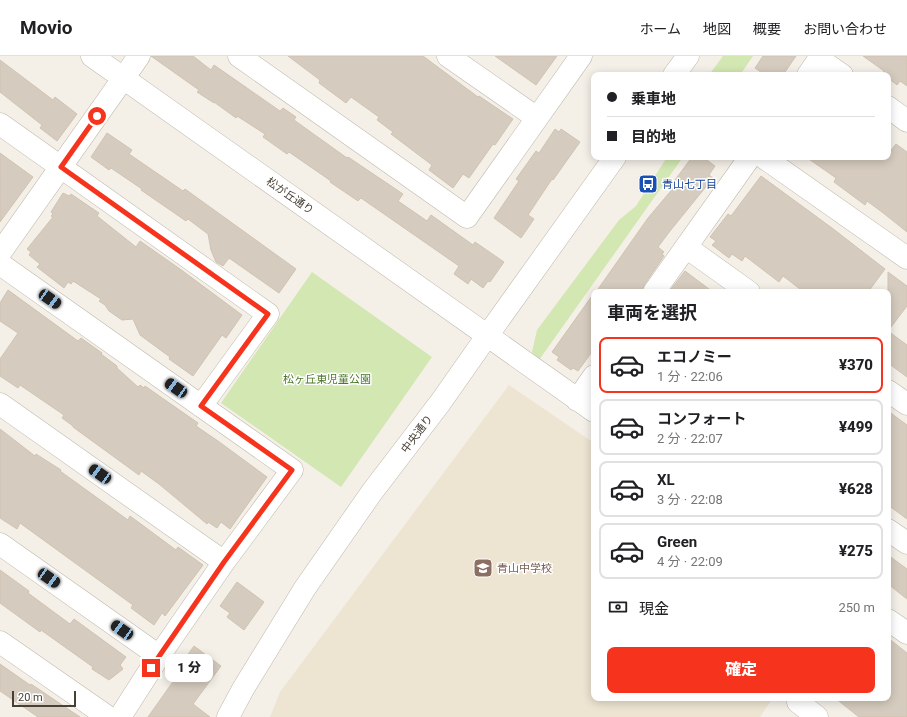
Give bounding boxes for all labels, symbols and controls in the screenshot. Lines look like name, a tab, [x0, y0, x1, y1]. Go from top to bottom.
text: Movio	[20, 16, 73, 39]
text: ホーム	[639, 21, 681, 37]
text: 地図	[703, 21, 731, 37]
text: 概要	[753, 21, 781, 37]
text: お問い合わせ	[803, 21, 887, 37]
text: 乗車地	[631, 90, 676, 108]
route start	[88, 107, 106, 125]
text: 目的地	[631, 128, 676, 146]
bus stop icon: 青山七丁目	[637, 173, 659, 195]
street label: 松が丘通り	[264, 175, 316, 217]
place label: 青山七丁目	[662, 178, 717, 191]
car	[37, 287, 63, 311]
text: 車両を選択	[607, 302, 697, 323]
icon: car	[609, 347, 645, 383]
text: エコノミー	[657, 348, 732, 366]
text: ¥370	[839, 356, 873, 374]
text: 1 分 · 22:06	[657, 369, 723, 384]
park label: 松ヶ丘東児童公園	[283, 373, 371, 386]
car	[163, 376, 189, 400]
icon: car	[609, 409, 645, 445]
text: コンフォート	[657, 410, 747, 428]
street label: 中央通り	[399, 413, 435, 455]
text: ¥499	[839, 418, 873, 436]
text: 2 分 · 22:07	[657, 431, 723, 446]
car	[87, 462, 113, 486]
icon: car	[609, 471, 645, 507]
text: XL	[657, 471, 675, 489]
text: ¥628	[839, 480, 873, 498]
text: 3 分 · 22:08	[657, 492, 723, 507]
icon: car	[609, 533, 645, 569]
text: Green	[657, 533, 697, 551]
text: ¥275	[839, 542, 873, 560]
text: 4 分 · 22:09	[657, 554, 723, 569]
school or university icon: 青山中学校	[472, 557, 494, 579]
place label: 青山中学校	[497, 562, 552, 575]
car	[36, 566, 62, 590]
icon: cash	[607, 596, 629, 618]
text: 現金	[639, 600, 669, 618]
text: 250 m	[838, 600, 875, 615]
car	[109, 618, 135, 642]
button: 確定	[607, 647, 875, 693]
callout: 1 分	[165, 654, 213, 682]
route end	[142, 659, 160, 677]
text: 1 分	[177, 660, 201, 675]
scale bar	[12, 689, 76, 708]
text: 20 m	[18, 691, 43, 704]

